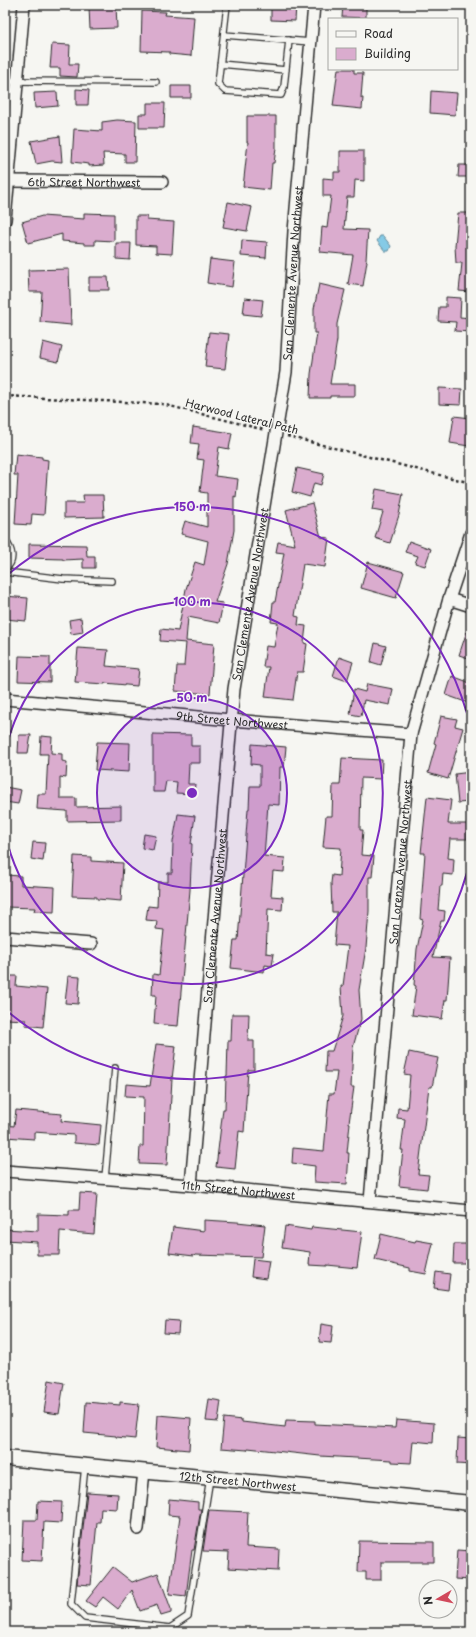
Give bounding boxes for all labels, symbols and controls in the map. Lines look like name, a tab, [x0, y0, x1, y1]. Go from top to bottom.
legend	[328, 18, 458, 70]
text: Road	[364, 24, 393, 42]
text: Building	[364, 44, 411, 62]
street label: 6th Street Northwest	[28, 173, 141, 190]
street label: San Clemente Avenue Northwest	[278, 185, 307, 361]
street label: Harwood Lateral Path	[184, 394, 300, 438]
text: 150 m	[174, 497, 210, 515]
street label: San Clemente Avenue Northwest	[227, 506, 272, 682]
text: 100 m	[173, 592, 211, 610]
text: 50 m	[176, 688, 208, 706]
street label: 9th Street Northwest	[175, 706, 289, 733]
street label: San Lorenzo Avenue Northwest	[384, 779, 415, 945]
centre of rings	[185, 786, 199, 800]
street label: San Clemente Avenue Northwest	[198, 827, 230, 1004]
street label: 11th Street Northwest	[181, 1176, 297, 1203]
street label: 12th Street Northwest	[179, 1466, 298, 1495]
north arrow	[418, 1579, 458, 1619]
text: N	[419, 1595, 437, 1606]

